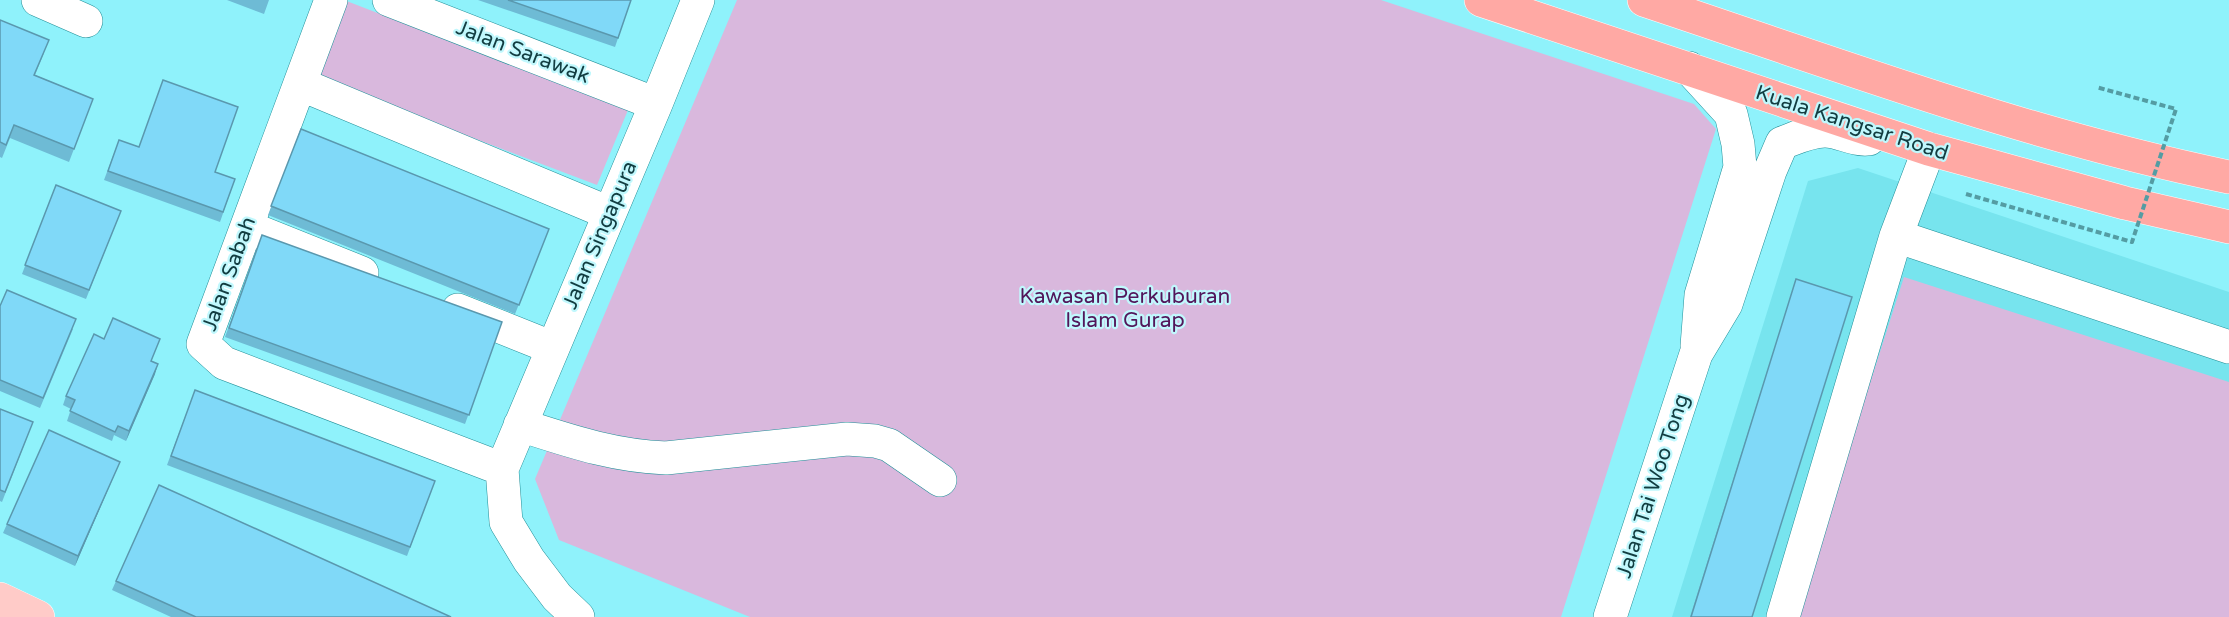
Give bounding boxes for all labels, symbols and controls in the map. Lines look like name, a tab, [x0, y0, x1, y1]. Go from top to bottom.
street label: Jalan Sarawak	[453, 15, 593, 89]
street label: Kuala Kangsar Road	[1752, 80, 1952, 166]
street label: Jalan Singapura	[558, 157, 642, 313]
street label: Jalan Sabah	[197, 214, 261, 334]
park label: Kawasan Perkuburan Islam Gurap	[1020, 284, 1230, 333]
street label: Jalan Tai Woo Tong	[1611, 391, 1695, 581]

